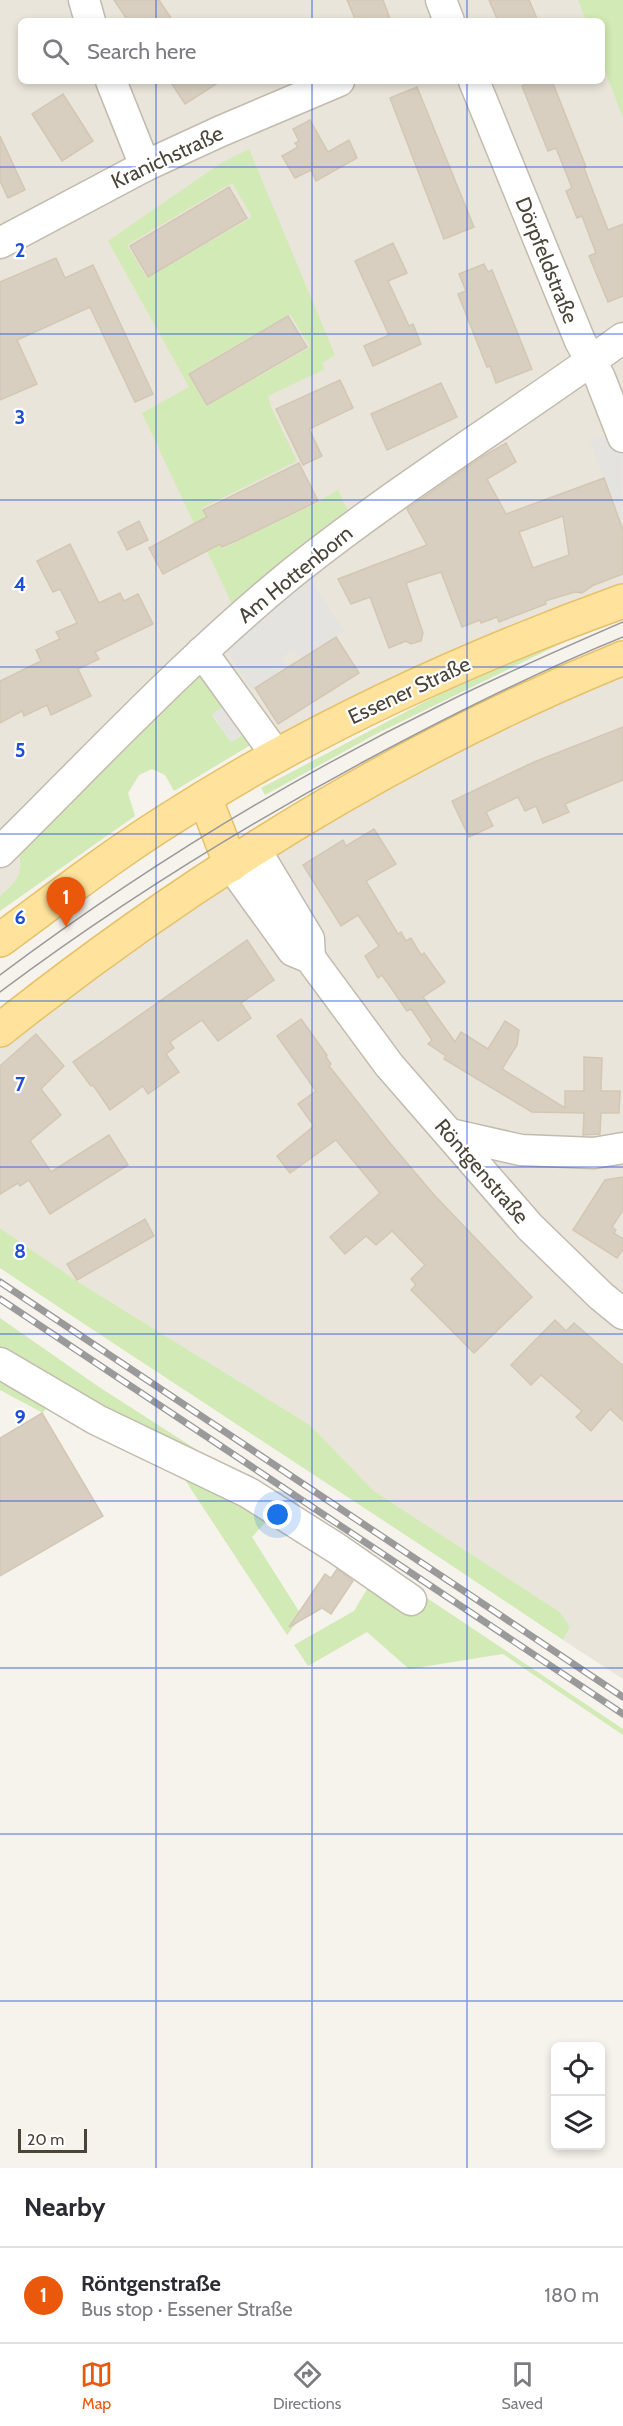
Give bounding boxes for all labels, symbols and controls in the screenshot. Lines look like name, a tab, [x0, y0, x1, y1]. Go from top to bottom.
search box	[18, 18, 605, 84]
icon: search	[39, 35, 72, 68]
text: Search here	[87, 38, 196, 65]
street label: Kranichstraße	[107, 120, 227, 194]
street label: Dörpfeldstraße	[510, 193, 584, 327]
text: 2	[15, 238, 25, 262]
text: 3	[15, 405, 25, 429]
street label: Am Hottenborn	[233, 520, 357, 628]
text: 4	[14, 572, 26, 596]
street label: Essener Straße	[344, 651, 474, 729]
text: 5	[15, 738, 25, 762]
pin: 1	[46, 878, 86, 927]
text: 6	[14, 905, 26, 929]
text: 7	[15, 1072, 26, 1096]
street label: Röntgenstraße	[430, 1114, 534, 1229]
text: 8	[14, 1239, 26, 1263]
text: 9	[14, 1405, 26, 1429]
your location	[263, 1500, 292, 1529]
map controls	[551, 2042, 605, 2150]
button: locate	[551, 2042, 605, 2096]
button: layers	[551, 2096, 605, 2150]
scale bar	[18, 2126, 87, 2154]
text: 20 m	[27, 2130, 64, 2149]
text: Nearby	[24, 2191, 105, 2223]
text: Röntgenstraße	[81, 2270, 221, 2297]
text: 1	[40, 2283, 47, 2307]
text: 180 m	[544, 2283, 599, 2307]
text: Bus stop · Essener Straße	[81, 2297, 293, 2321]
tab: Map	[80, 2358, 113, 2413]
tab: Directions	[273, 2358, 341, 2413]
tab: Saved	[501, 2358, 543, 2413]

